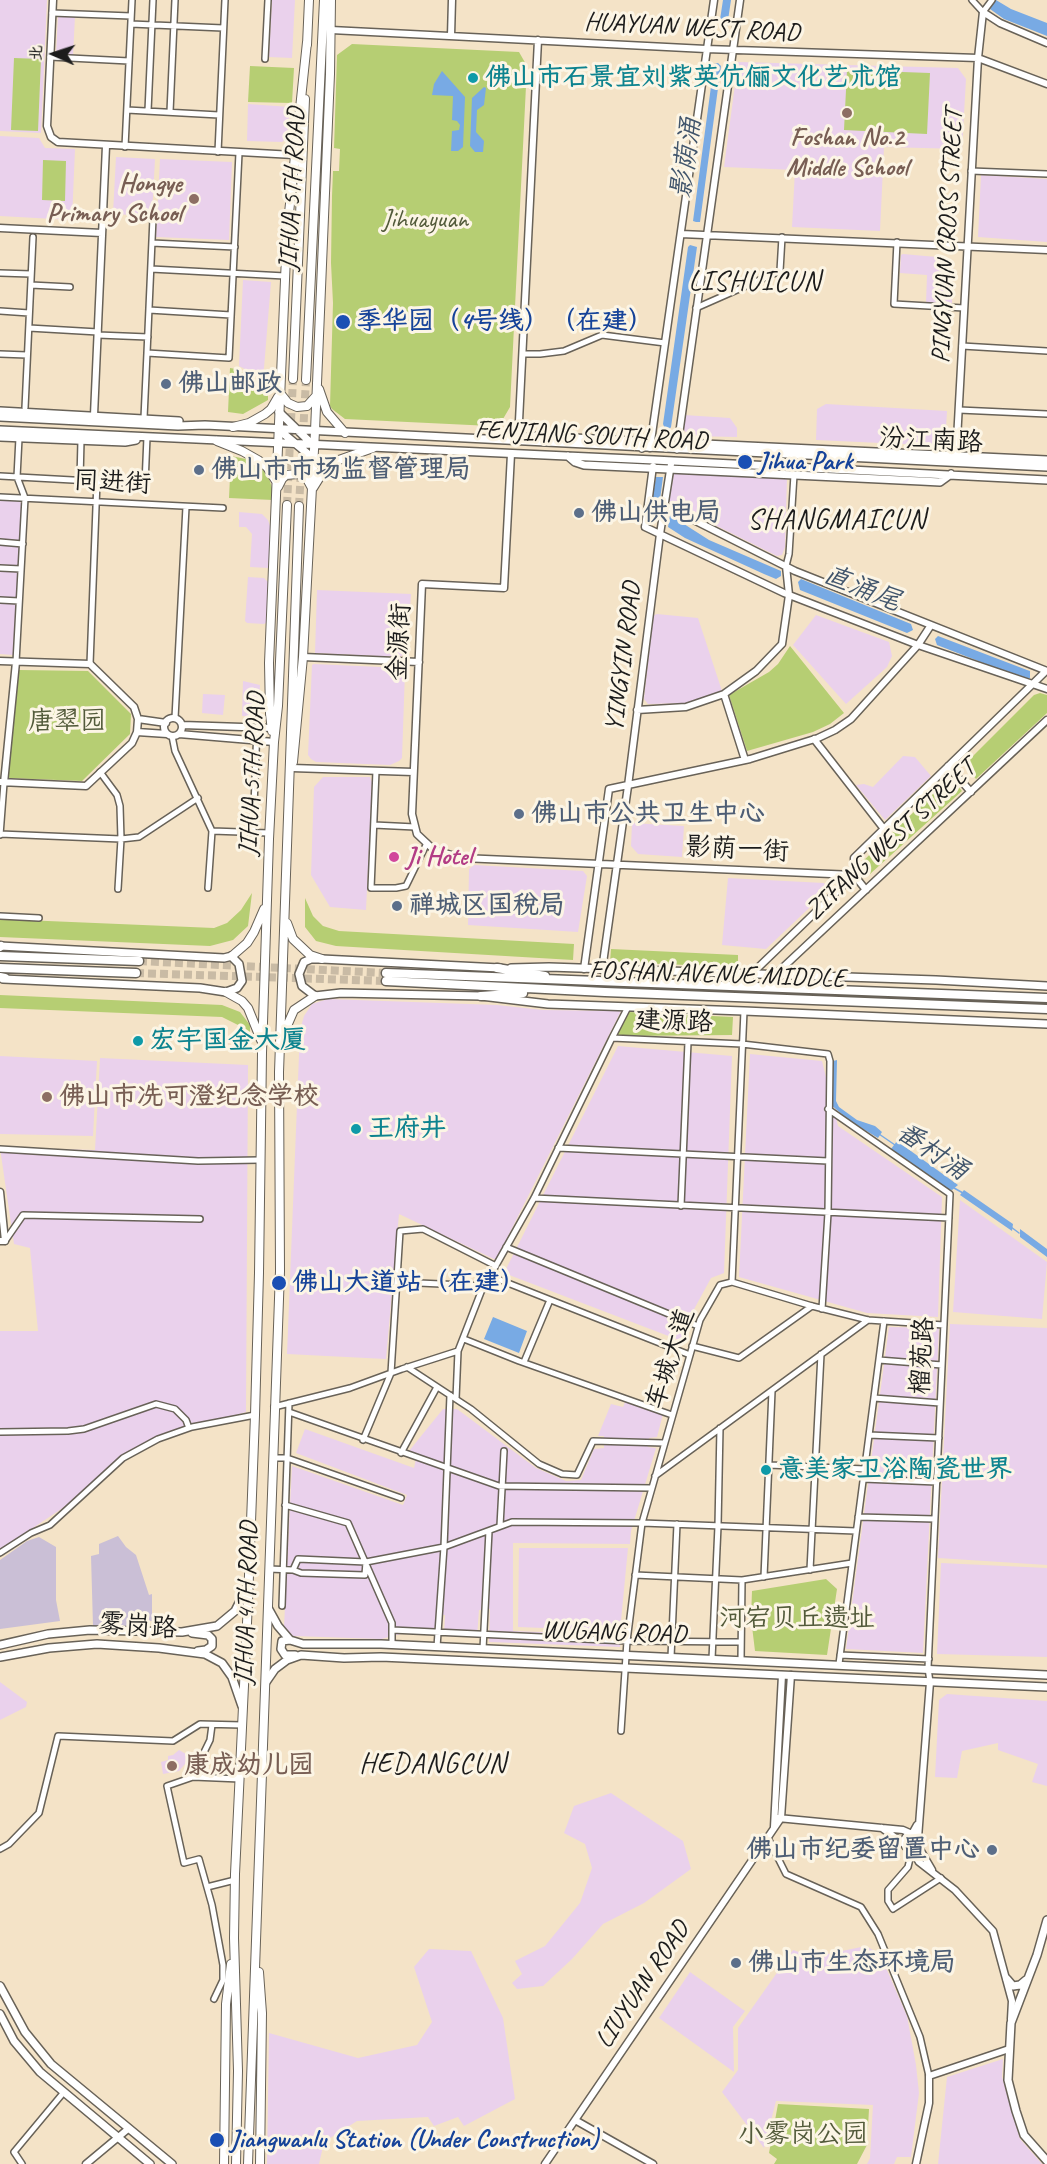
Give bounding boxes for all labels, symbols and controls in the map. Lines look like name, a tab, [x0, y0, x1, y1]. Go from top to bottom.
street label: HUAYUAN WEST ROAD	[584, 7, 800, 49]
north arrow	[24, 24, 84, 84]
text: 北	[26, 45, 46, 62]
place label: 佛山市石景宜刘紫英伉俪文化艺术馆	[485, 62, 901, 94]
marker: 佛山市石景宜刘紫英伉俪文化艺术馆	[466, 71, 480, 85]
marker: Foshan No.2 Middle School	[840, 106, 854, 120]
street label: JIHUA 5TH ROAD	[273, 107, 313, 271]
street label: PINGYUAN CROSS STREET	[926, 108, 970, 364]
water label: 影荫涌	[665, 116, 709, 200]
place label: Foshan No.2 Middle School	[786, 122, 908, 184]
place label: Hongye Primary School	[47, 168, 182, 230]
marker: Hongye Primary School	[187, 192, 201, 206]
park label: Jihuayuan	[382, 204, 468, 236]
district label: LISHUICUN	[689, 266, 821, 300]
place label: 季华园（4号线）（在建）	[356, 306, 654, 338]
marker: 季华园（4号线）（在建）	[334, 313, 352, 331]
place label: 佛山邮政	[178, 368, 282, 400]
marker: 佛山邮政	[159, 377, 173, 391]
street label: FENJIANG SOUTH ROAD	[474, 414, 708, 458]
street label: 汾江南路	[878, 423, 984, 459]
place label: Jihua Park	[758, 446, 852, 478]
marker: Jihua Park	[736, 453, 754, 471]
place label: 佛山市市场监督管理局	[211, 454, 471, 486]
marker: 佛山市市场监督管理局	[192, 463, 206, 477]
street label: 同进街	[72, 465, 152, 501]
place label: 佛山供电局	[591, 497, 721, 529]
district label: SHANGMAICUN	[748, 504, 926, 538]
marker: 佛山供电局	[572, 506, 586, 520]
water label: 直涌尾	[818, 559, 906, 619]
street label: YINGYIN ROAD	[599, 580, 649, 734]
street label: 金源街	[382, 602, 418, 682]
street label: JIHUA 5TH ROAD	[233, 692, 273, 856]
park label: 唐翠园	[28, 706, 106, 738]
street label: ZIFANG WEST STREET	[799, 753, 983, 927]
place label: 佛山市公共卫生中心	[531, 798, 765, 830]
marker: 佛山市公共卫生中心	[512, 807, 526, 821]
street label: 影荫一街	[684, 832, 790, 868]
place label: Ji Hotel	[406, 841, 472, 873]
marker: Ji Hotel	[387, 850, 401, 864]
place label: 禅城区国税局	[409, 890, 565, 922]
marker: 禅城区国税局	[390, 899, 404, 913]
street label: FOSHAN AVENUE MIDDLE	[589, 955, 845, 995]
street label: 建源路	[634, 1005, 714, 1039]
place label: 宏宇国金大厦	[150, 1025, 306, 1057]
marker: 宏宇国金大厦	[131, 1034, 145, 1048]
place label: 佛山市冼可澄纪念学校	[59, 1081, 319, 1113]
marker: 佛山市冼可澄纪念学校	[40, 1090, 54, 1104]
place label: 王府井	[368, 1113, 446, 1145]
water label: 番村涌	[889, 1116, 975, 1188]
marker: 王府井	[349, 1122, 363, 1136]
place label: 佛山大道站（在建）	[292, 1267, 526, 1299]
marker: 佛山大道站（在建）	[270, 1274, 288, 1292]
street label: 车城大道	[640, 1305, 702, 1413]
street label: 榴苑路	[905, 1316, 941, 1396]
place label: 意美家卫浴陶瓷世界	[778, 1454, 1012, 1486]
marker: 意美家卫浴陶瓷世界	[759, 1463, 773, 1477]
street label: JIHUA 4TH ROAD	[229, 1521, 265, 1685]
park label: 河宕贝丘遗址	[719, 1603, 875, 1635]
street label: 雾岗路	[98, 1609, 178, 1645]
street label: WUGANG ROAD	[541, 1615, 687, 1651]
district label: HEDANGCUN	[360, 1748, 506, 1782]
place label: 康成幼儿园	[184, 1750, 314, 1782]
marker: 康成幼儿园	[165, 1759, 179, 1773]
place label: 佛山市纪委留置中心	[746, 1834, 980, 1866]
marker: 佛山市纪委留置中心	[985, 1843, 999, 1857]
street label: LIUYUAN ROAD	[589, 1916, 697, 2054]
place label: 佛山市生态环境局	[748, 1947, 956, 1979]
marker: 佛山市生态环境局	[729, 1956, 743, 1970]
park label: 小雾岗公园	[738, 2119, 868, 2151]
place label: Jiangwanlu Station (Under Construction)	[230, 2124, 599, 2156]
marker: Jiangwanlu Station (Under Construction)	[208, 2131, 226, 2149]

